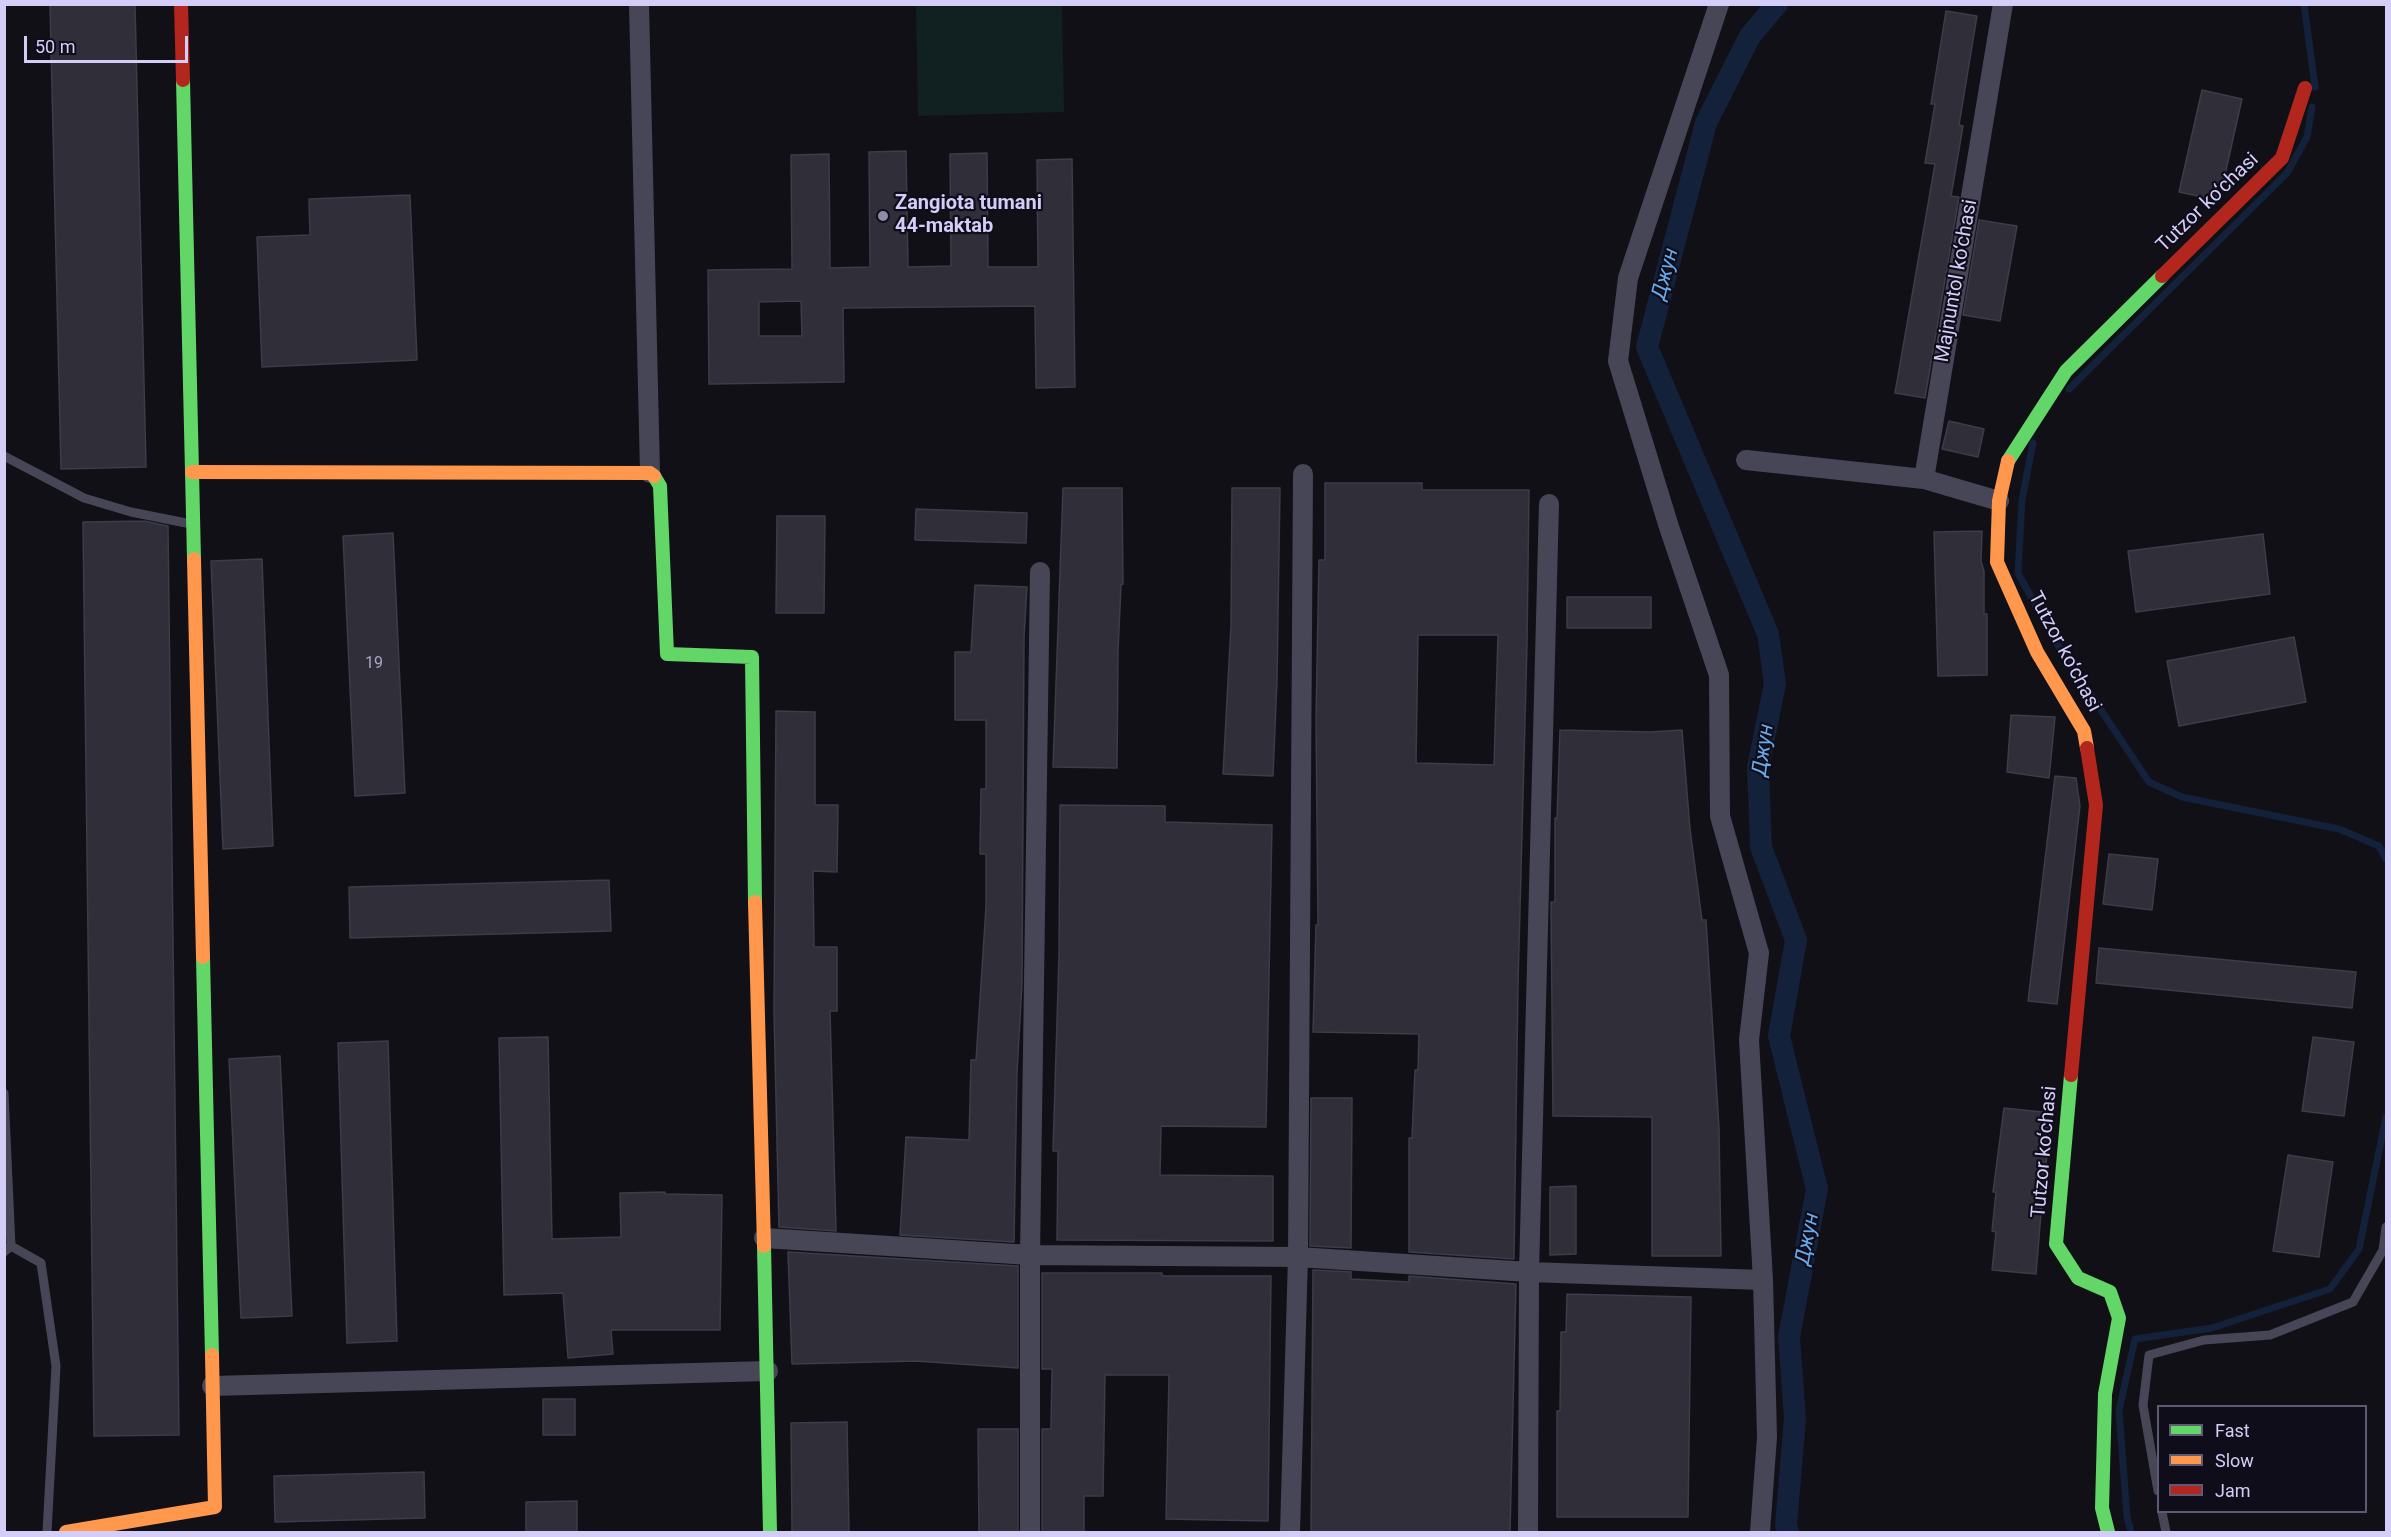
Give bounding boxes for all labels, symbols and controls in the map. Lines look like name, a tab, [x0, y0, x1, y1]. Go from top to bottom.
scale bar	[27, 24, 190, 62]
text: 50 m	[35, 36, 75, 57]
street label: Tutzor ko‘chasi	[2152, 148, 2264, 258]
place label: Zangiota tumani 44-maktab	[895, 192, 1042, 239]
street label: Majnuntol ko‘chasi	[1931, 198, 1983, 364]
marker: Zangiota tumani 44-maktab	[876, 209, 890, 223]
water label: Джун	[1647, 245, 1685, 303]
street label: Tutzor ko‘chasi	[2022, 588, 2106, 716]
house number: 19	[365, 654, 383, 674]
water label: Джун	[1748, 722, 1780, 778]
street label: Tutzor ko‘chasi	[2027, 1085, 2063, 1219]
water label: Джун	[1791, 1211, 1825, 1267]
legend	[2157, 1405, 2367, 1513]
text: Fast	[2215, 1420, 2250, 1441]
text: Slow	[2215, 1450, 2254, 1471]
text: Jam	[2215, 1480, 2251, 1501]

